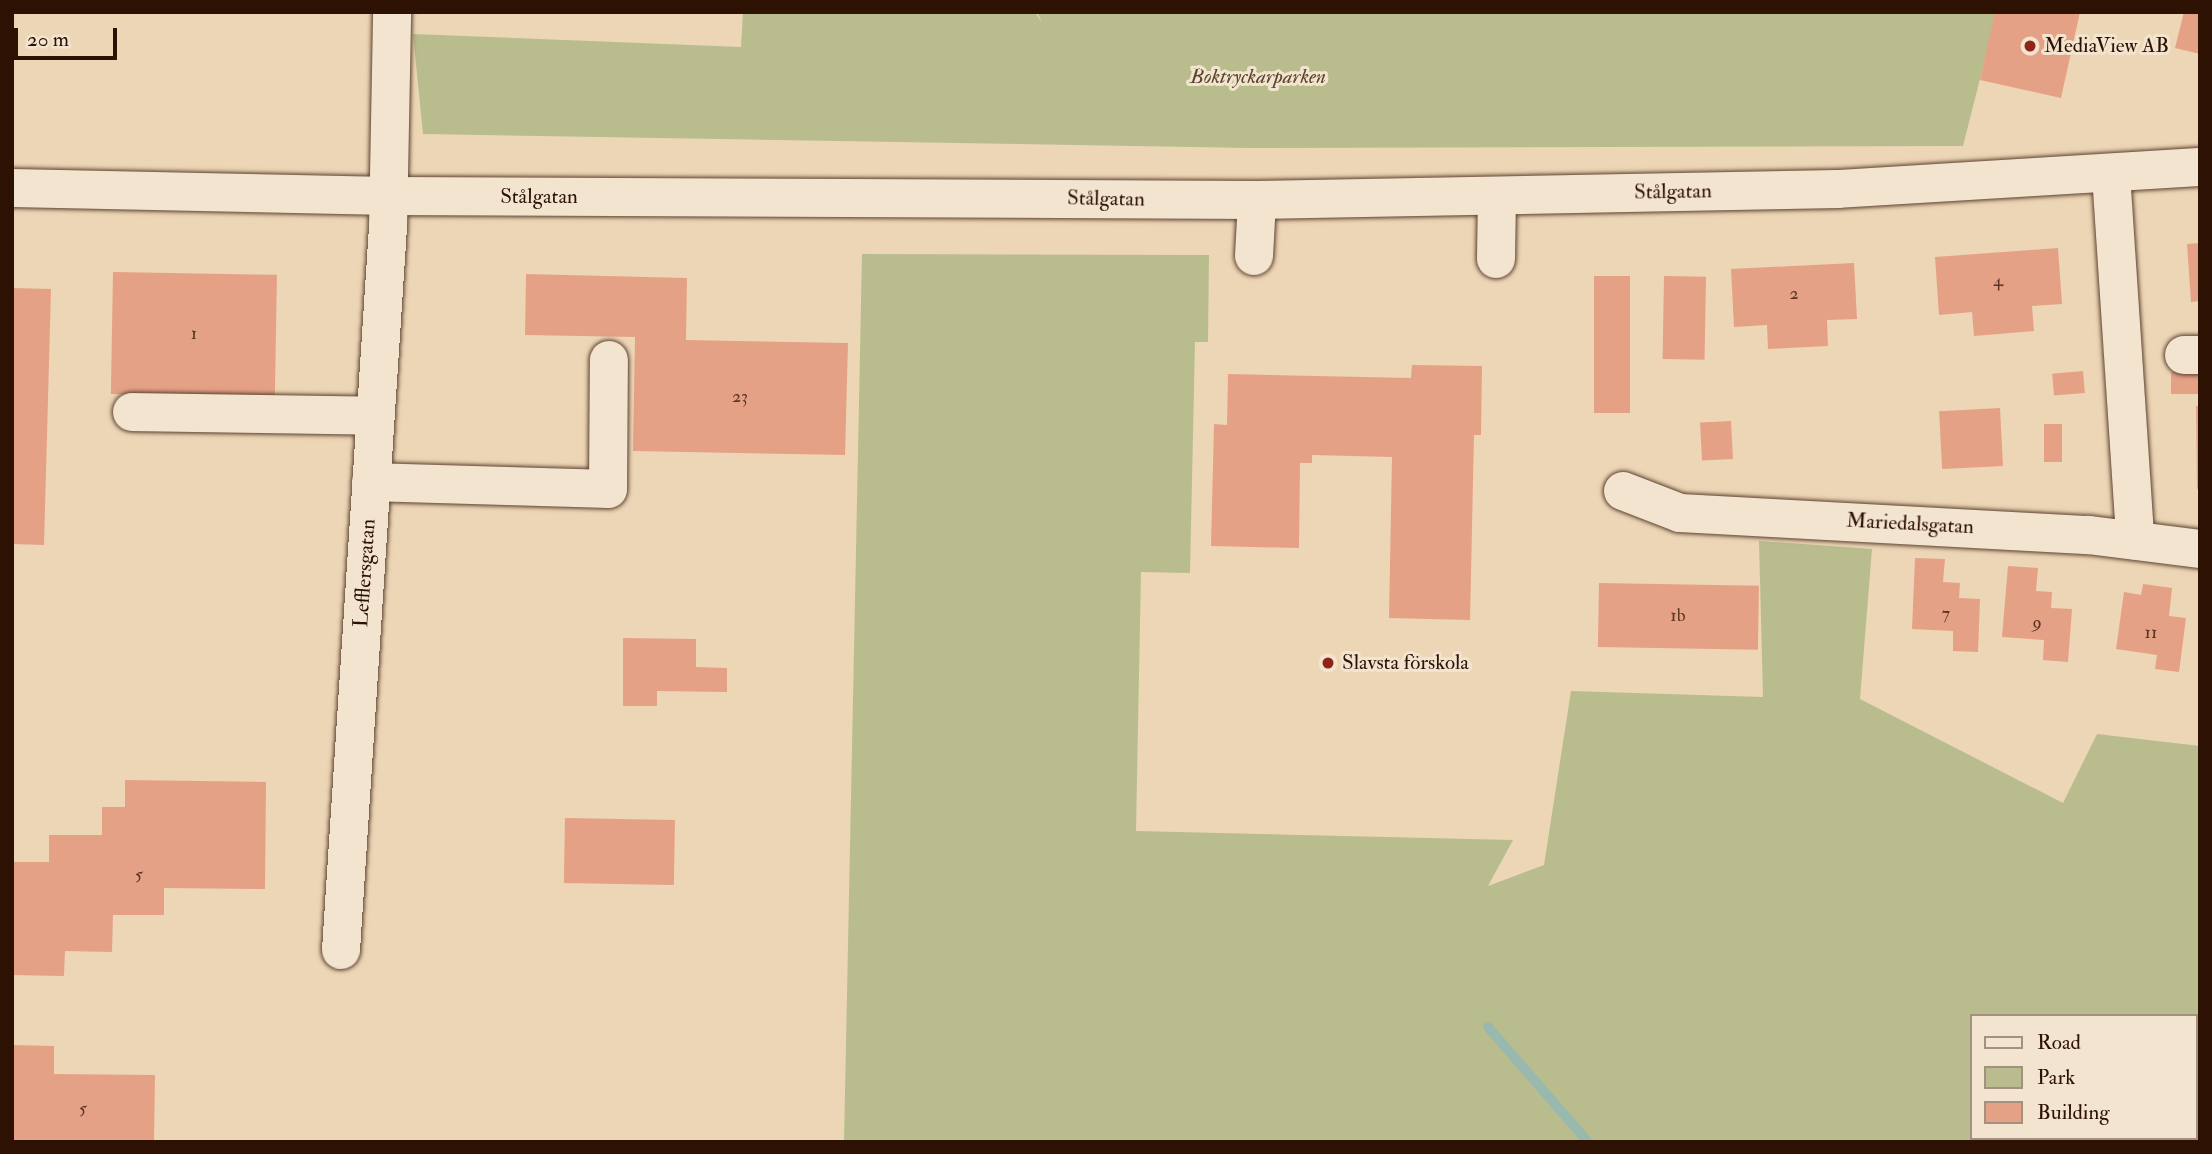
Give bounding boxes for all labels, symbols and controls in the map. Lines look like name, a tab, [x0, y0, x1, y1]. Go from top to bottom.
scale bar	[18, 14, 121, 58]
text: 20 m	[27, 26, 69, 53]
place label: MediaView AB	[2044, 33, 2169, 59]
marker: MediaView AB	[2022, 38, 2038, 54]
park label: Boktryckarparken	[1190, 64, 1326, 90]
street label: Stålgatan	[1634, 179, 1712, 205]
street label: Stålgatan	[500, 184, 578, 210]
street label: Stålgatan	[1067, 186, 1145, 212]
house number: 4	[1993, 270, 2003, 292]
house number: 2	[1789, 283, 1799, 305]
house number: 1	[191, 323, 197, 345]
house number: 23	[732, 386, 748, 408]
street label: Mariedalsgatan	[1846, 508, 1974, 540]
street label: Lefflersgatan	[349, 518, 381, 628]
house number: 7	[1942, 603, 1950, 625]
house number: 1b	[1670, 605, 1686, 627]
house number: 9	[2032, 612, 2042, 634]
house number: 11	[2145, 622, 2157, 644]
place label: Slavsta förskola	[1342, 650, 1469, 676]
marker: Slavsta förskola	[1320, 655, 1336, 671]
house number: 5	[135, 864, 143, 886]
legend	[1970, 1014, 2198, 1140]
text: Road	[2037, 1029, 2081, 1056]
text: Park	[2037, 1064, 2075, 1091]
house number: 5	[79, 1098, 87, 1120]
text: Building	[2037, 1099, 2110, 1126]

